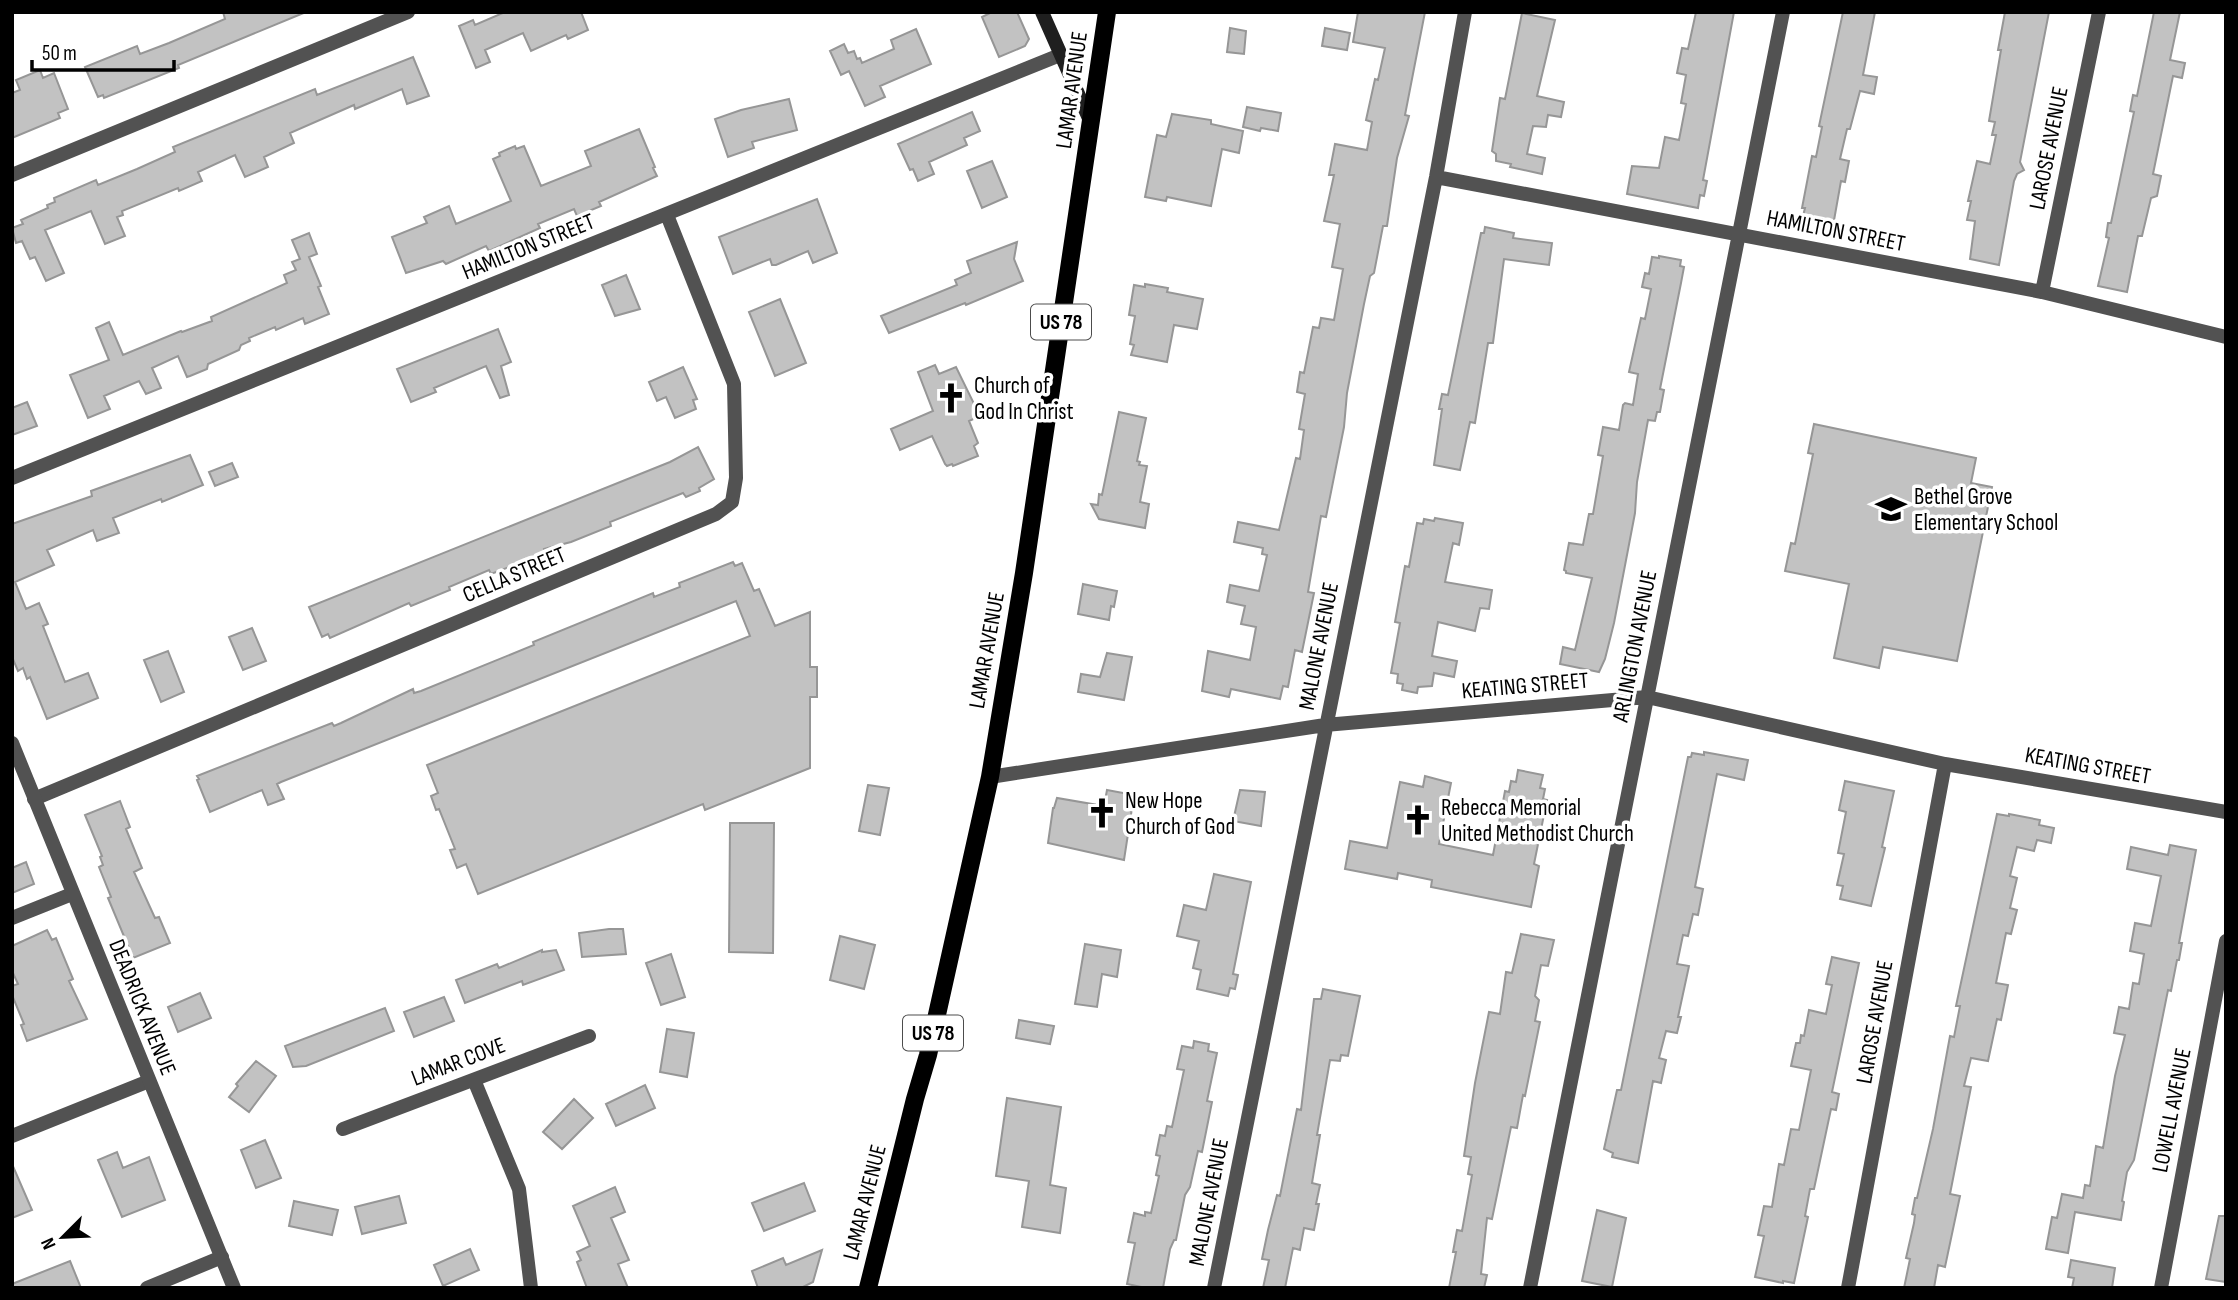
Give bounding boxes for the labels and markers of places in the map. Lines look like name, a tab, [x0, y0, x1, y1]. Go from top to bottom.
place label: Church of God In Christ	[974, 372, 1074, 426]
church icon: Church of God In Christ	[934, 381, 968, 415]
place label: Bethel Grove Elementary School	[1914, 483, 2058, 537]
school or university icon: Bethel Grove Elementary School	[1874, 492, 1908, 526]
place label: New Hope Church of God	[1125, 787, 1235, 841]
place label: Rebecca Memorial United Methodist Church	[1441, 794, 1634, 848]
church icon: New Hope Church of God	[1085, 796, 1119, 830]
church icon: Rebecca Memorial United Methodist Church	[1401, 803, 1435, 837]

